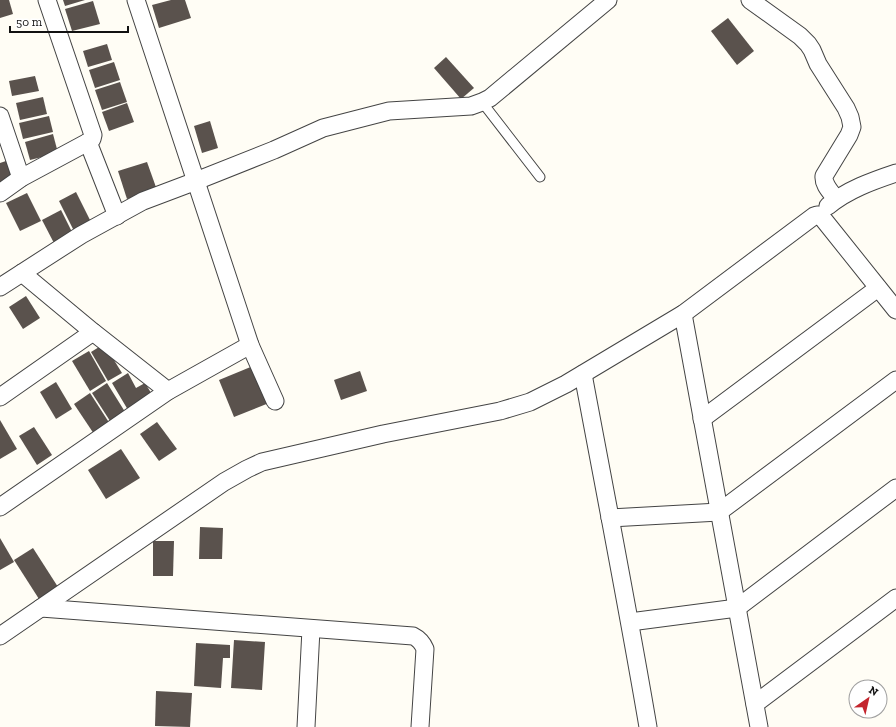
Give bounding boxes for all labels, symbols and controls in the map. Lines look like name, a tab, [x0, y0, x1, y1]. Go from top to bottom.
scale bar	[10, 8, 128, 34]
text: 50 m	[16, 15, 43, 29]
north arrow	[848, 679, 888, 719]
text: N	[866, 683, 881, 699]

